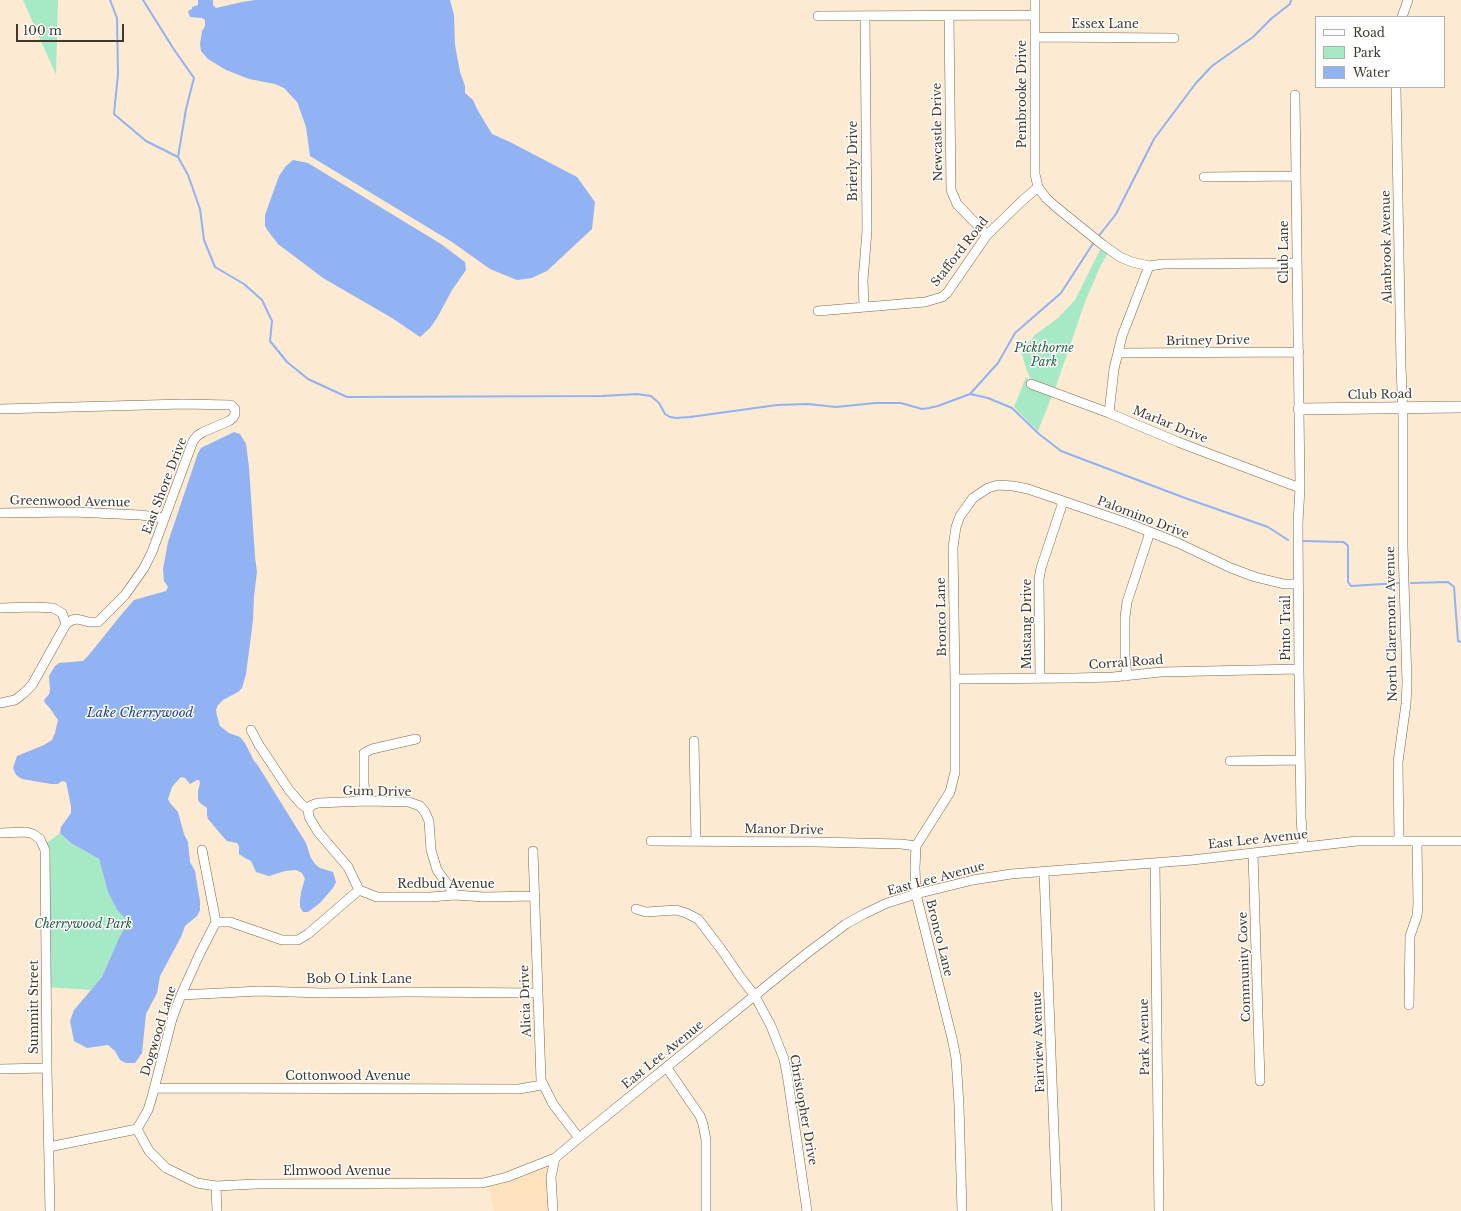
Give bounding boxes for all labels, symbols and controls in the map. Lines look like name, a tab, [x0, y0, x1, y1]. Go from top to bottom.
scale bar	[18, 16, 126, 42]
legend	[1315, 16, 1445, 88]
street label: Essex Lane	[1071, 18, 1139, 32]
text: 100 m	[23, 23, 62, 38]
text: Road	[1353, 25, 1385, 40]
street label: Pembrooke Drive	[1016, 40, 1030, 148]
text: Park	[1353, 45, 1381, 60]
text: Water	[1353, 65, 1390, 80]
street label: Newcastle Drive	[930, 82, 946, 182]
street label: Brierly Drive	[847, 121, 861, 201]
street label: Alanbrook Avenue	[1379, 190, 1395, 304]
street label: Stafford Road	[928, 214, 992, 290]
street label: Club Lane	[1278, 220, 1292, 284]
street label: Britney Drive	[1166, 333, 1250, 349]
park label: Pickthorne Park	[1014, 342, 1074, 370]
street label: Club Road	[1347, 387, 1413, 403]
street label: Marlar Drive	[1130, 403, 1210, 447]
street label: East Shore Drive	[140, 435, 190, 537]
street label: Greenwood Avenue	[9, 494, 131, 510]
street label: Palomino Drive	[1095, 494, 1191, 542]
street label: North Claremont Avenue	[1383, 546, 1401, 702]
street label: Bronco Lane	[934, 577, 950, 657]
street label: Mustang Drive	[1021, 579, 1035, 669]
street label: Pinto Trail	[1280, 595, 1294, 661]
street label: Corral Road	[1088, 653, 1164, 673]
water label: Lake Cherrywood	[87, 705, 193, 721]
street label: Gum Drive	[342, 784, 412, 800]
street label: Manor Drive	[744, 822, 824, 838]
street label: East Lee Avenue	[1207, 828, 1309, 852]
street label: East Lee Avenue	[886, 859, 986, 899]
street label: Redbud Avenue	[397, 878, 495, 892]
street label: Bronco Lane	[922, 898, 956, 978]
street label: Community Cove	[1236, 912, 1254, 1022]
park label: Cherrywood Park	[34, 918, 132, 932]
street label: Summitt Street	[28, 960, 42, 1054]
street label: Alicia Drive	[518, 965, 534, 1037]
street label: Bob O Link Lane	[306, 973, 412, 987]
street label: Dogwood Lane	[138, 984, 180, 1078]
street label: Fairview Avenue	[1030, 991, 1048, 1093]
street label: Park Avenue	[1137, 998, 1153, 1076]
street label: East Lee Avenue	[619, 1018, 707, 1092]
street label: Christopher Drive	[786, 1053, 820, 1167]
street label: Cottonwood Avenue	[285, 1070, 411, 1084]
street label: Elmwood Avenue	[283, 1165, 391, 1179]

